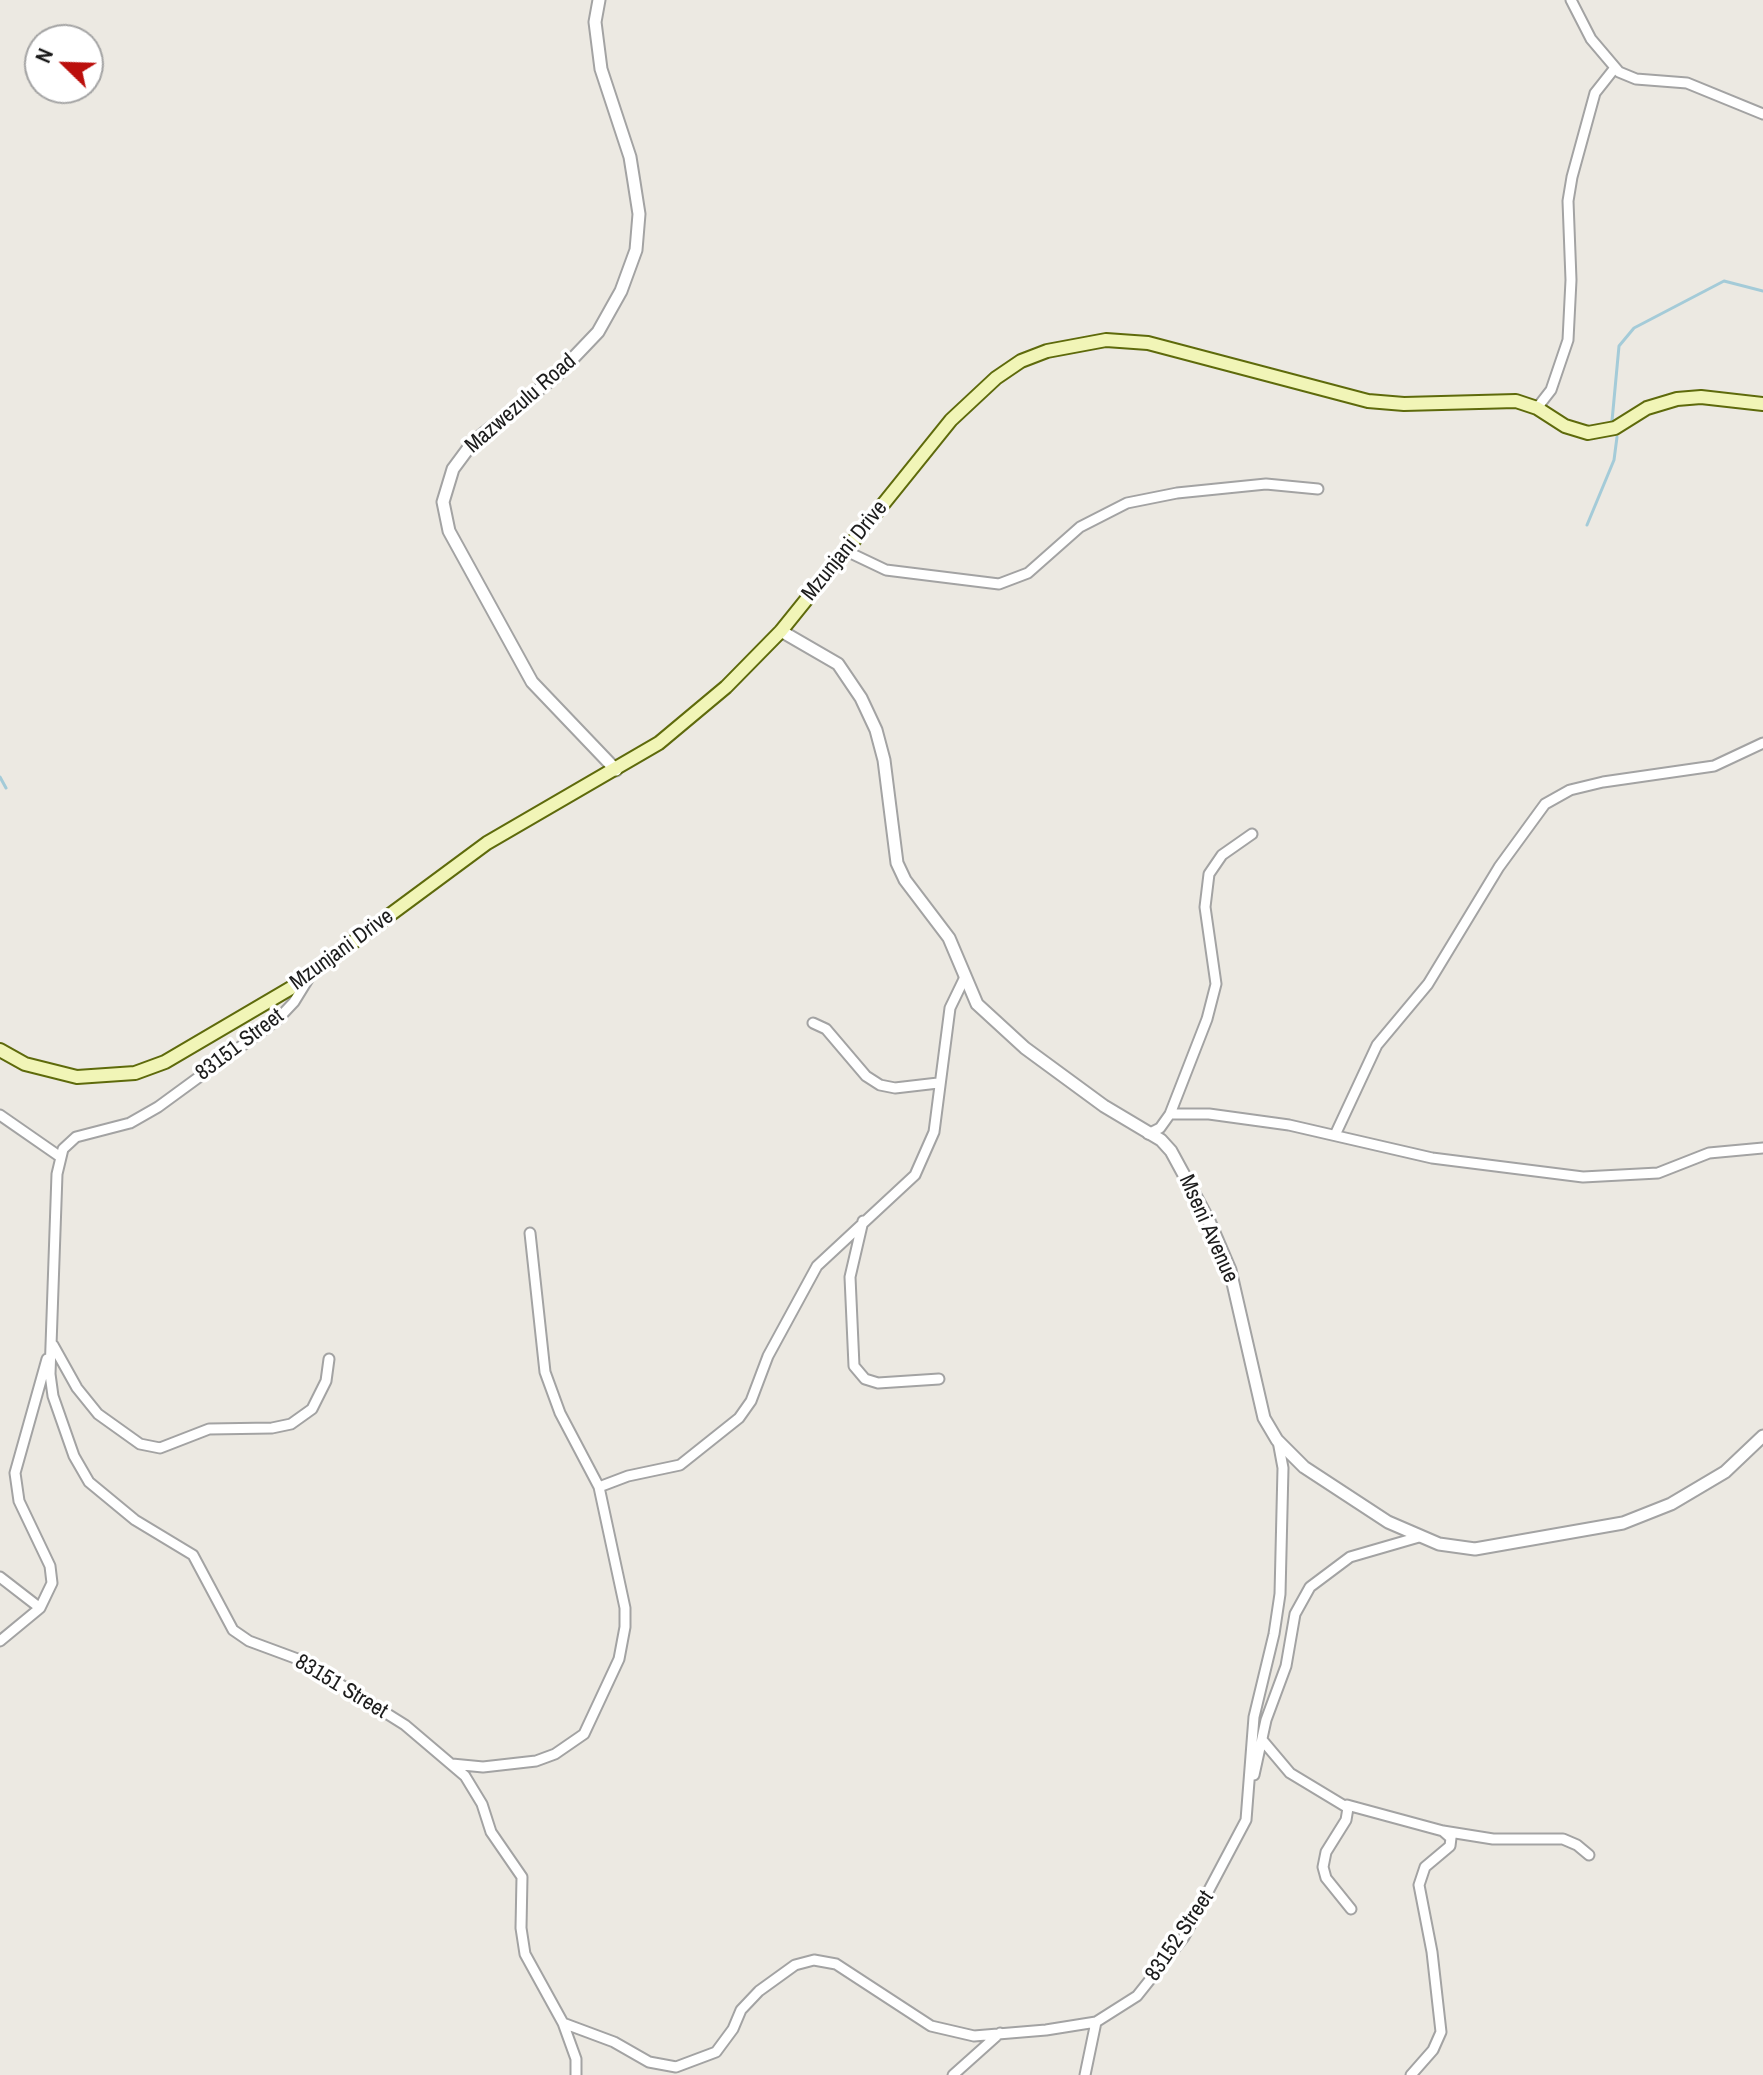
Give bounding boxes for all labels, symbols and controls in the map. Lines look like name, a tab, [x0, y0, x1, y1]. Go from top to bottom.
north arrow	[24, 24, 104, 104]
text: N	[27, 44, 60, 67]
street label: Mazwezulu Road	[460, 349, 582, 459]
street label: Mzunjani Drive	[797, 496, 893, 606]
street label: Mzunjani Drive	[285, 904, 399, 996]
street label: 83151 Street	[191, 1003, 289, 1087]
street label: Mseni Avenue	[1173, 1171, 1243, 1287]
street label: 83151 Street	[290, 1649, 392, 1725]
street label: 83152 Street	[1140, 1886, 1220, 1986]

